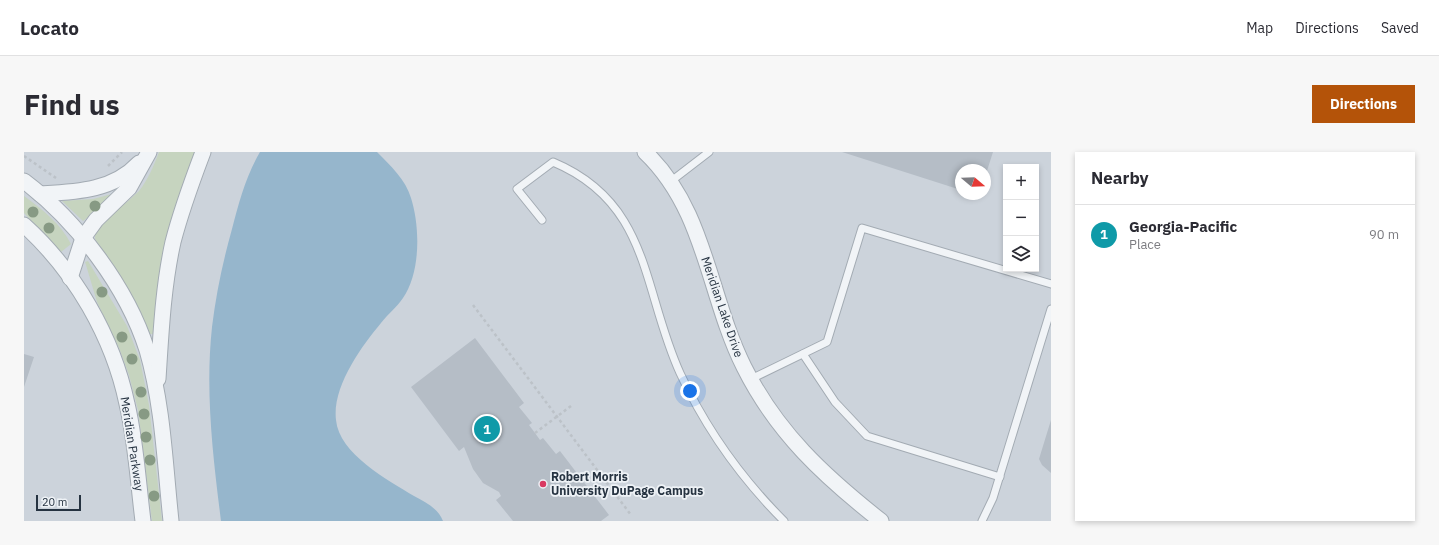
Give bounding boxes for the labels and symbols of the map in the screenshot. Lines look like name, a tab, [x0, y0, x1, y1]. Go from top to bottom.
north arrow	[955, 164, 991, 200]
street label: Meridian Lake Drive	[698, 254, 747, 360]
your location	[680, 381, 700, 401]
street label: Meridian Parkway	[118, 396, 147, 492]
pin: 1	[474, 414, 500, 444]
place label: Robert Morris University DuPage Campus	[551, 469, 703, 498]
marker: Robert Morris University DuPage Campus	[538, 479, 548, 489]
scale bar	[36, 493, 81, 512]

